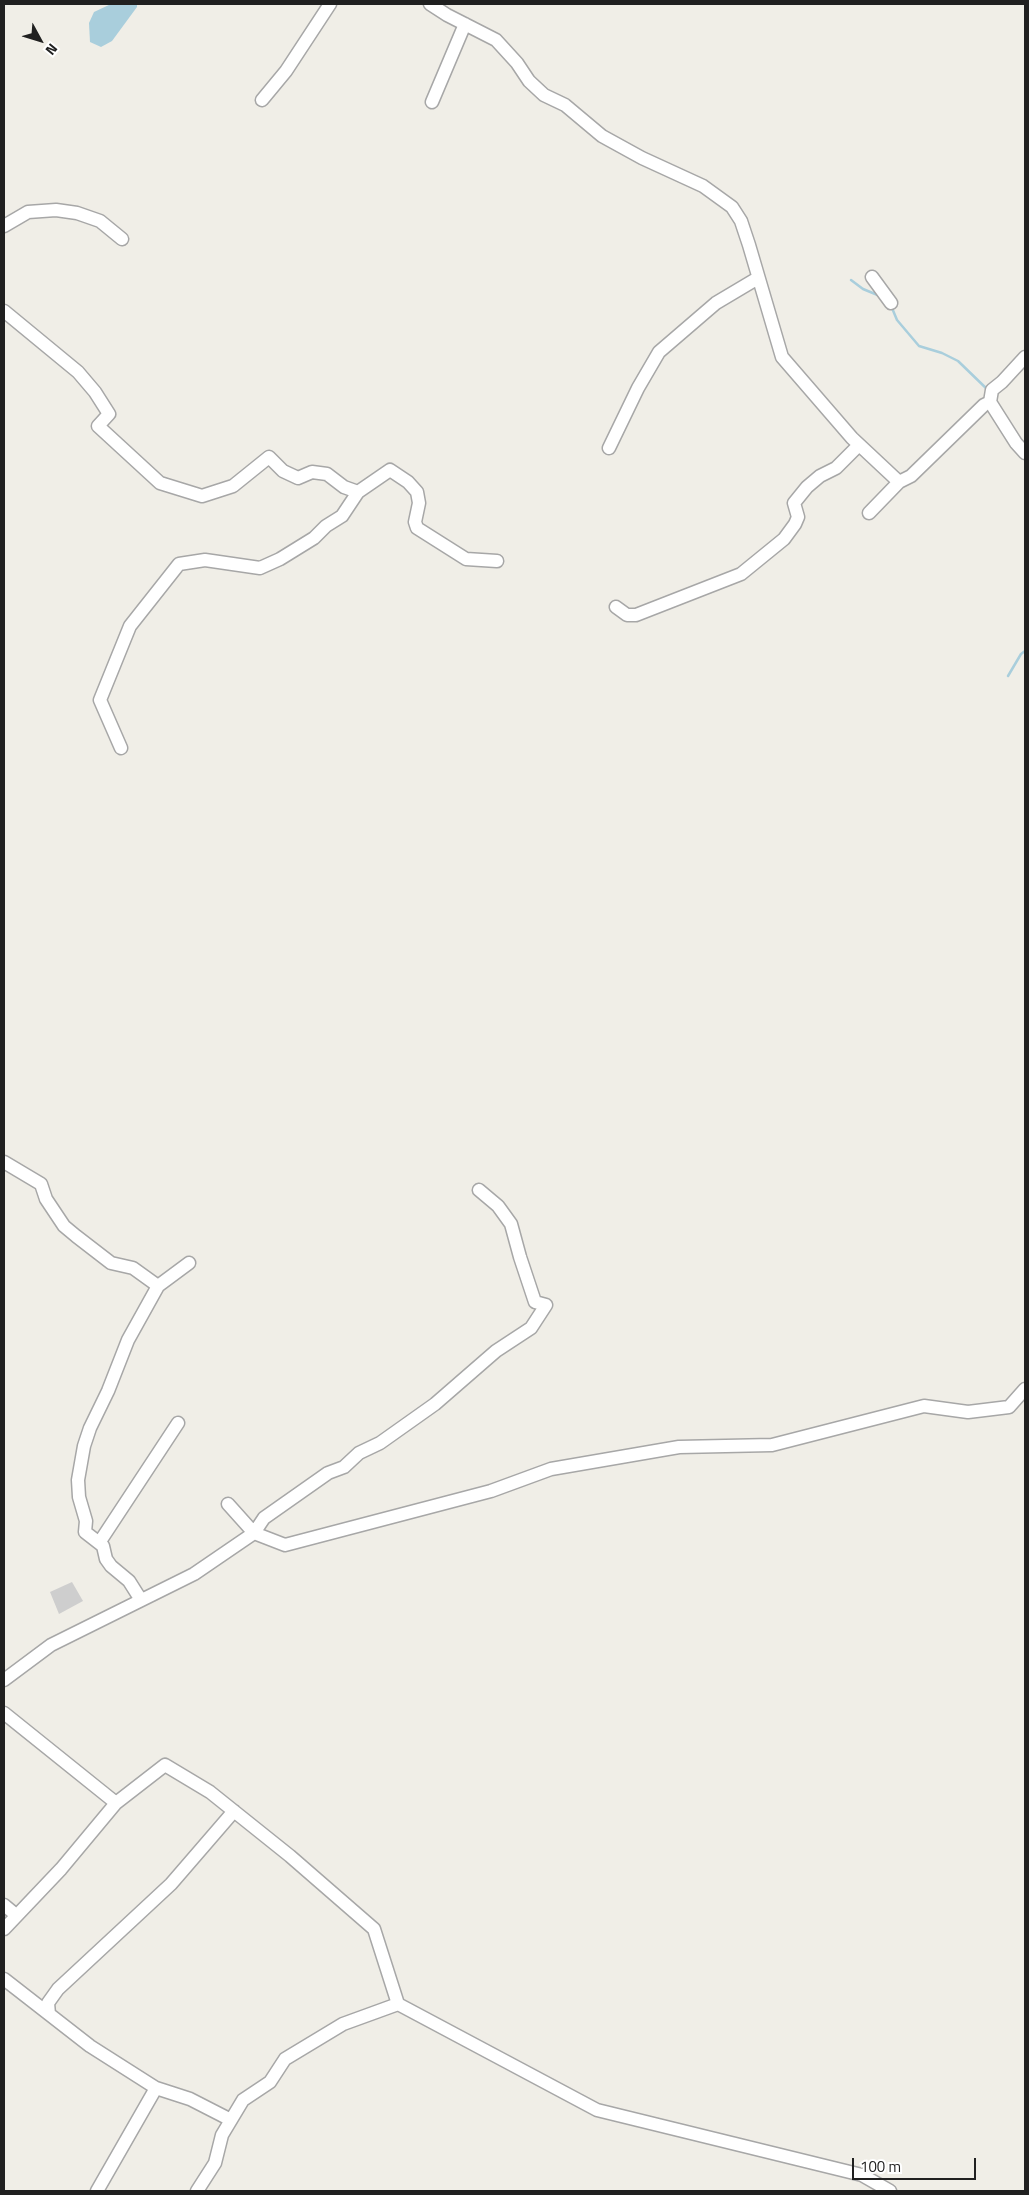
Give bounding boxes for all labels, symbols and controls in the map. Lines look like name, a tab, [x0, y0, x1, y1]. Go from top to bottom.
north arrow	[15, 15, 65, 65]
text: N	[41, 39, 63, 60]
scale bar	[854, 2148, 978, 2180]
text: 100 m	[860, 2155, 901, 2178]

